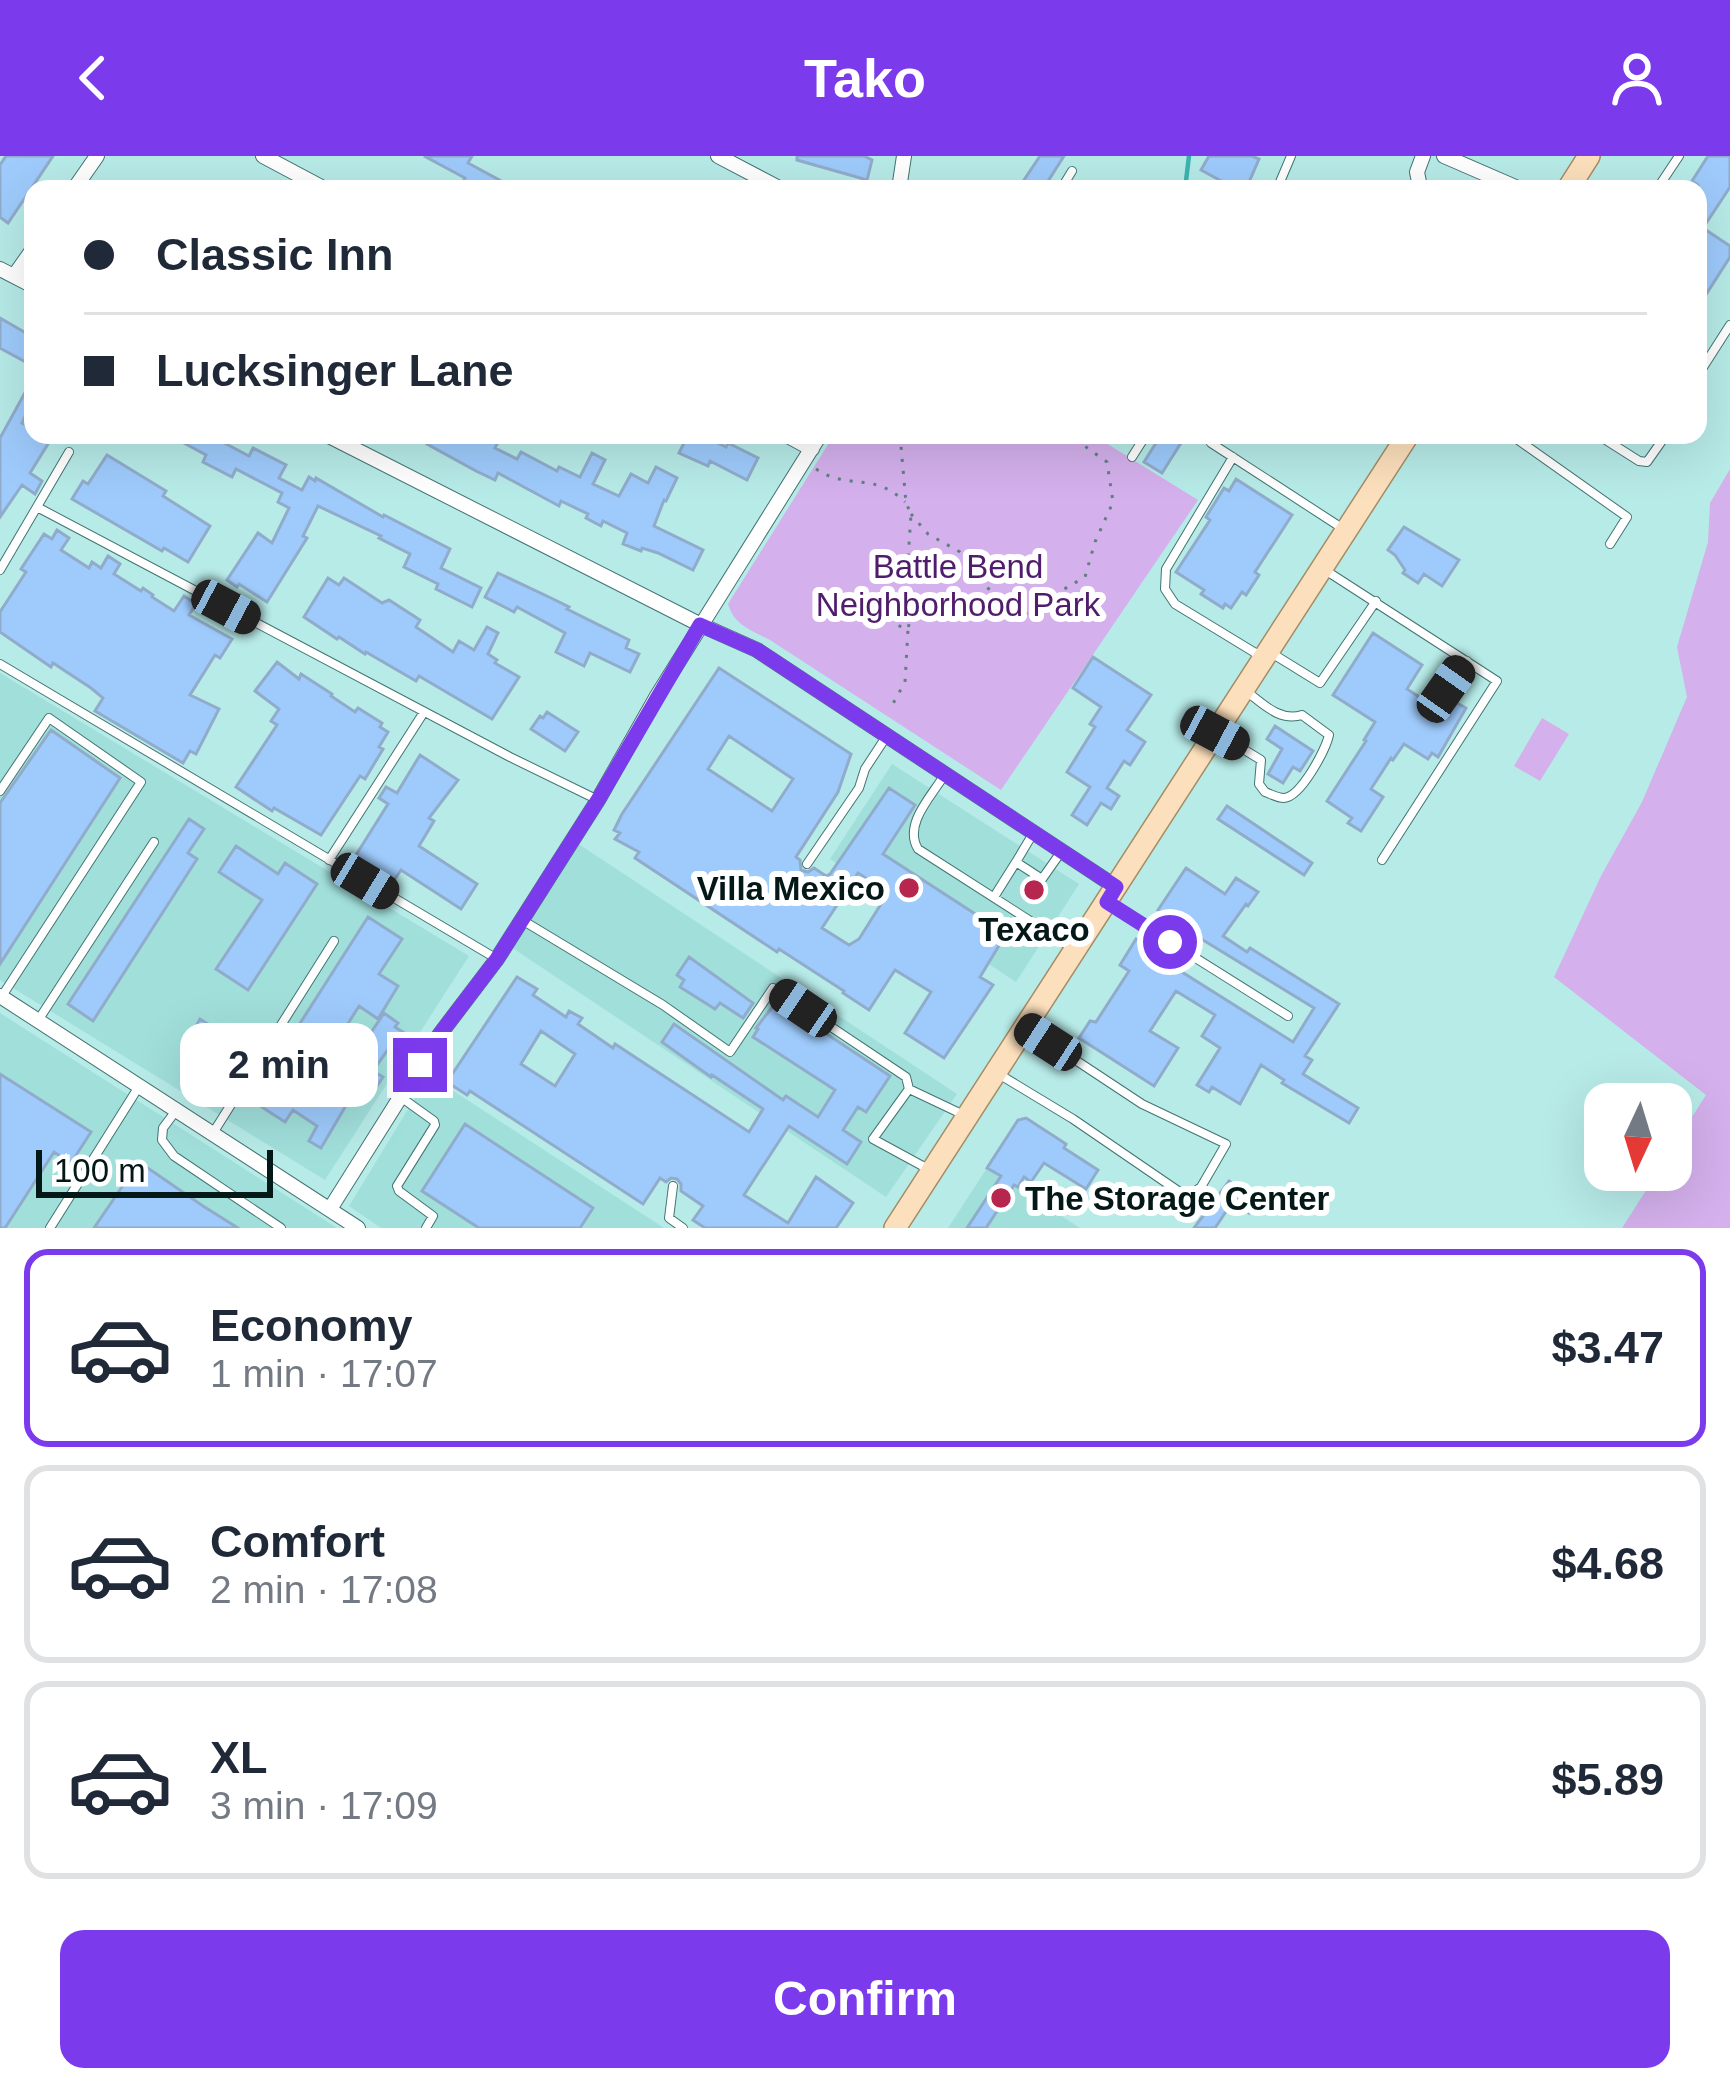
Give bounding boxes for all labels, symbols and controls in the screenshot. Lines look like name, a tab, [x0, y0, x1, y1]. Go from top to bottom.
icon: back	[60, 45, 126, 111]
icon: person	[1604, 45, 1670, 111]
text: Tako	[804, 48, 926, 108]
text: Classic Inn	[156, 229, 394, 280]
text: Lucksinger Lane	[156, 345, 514, 396]
park label: Battle Bend Neighborhood Park	[816, 548, 1101, 623]
car	[186, 574, 266, 640]
car	[1411, 649, 1481, 729]
car	[1175, 700, 1255, 766]
car	[325, 847, 405, 915]
place label: Villa Mexico	[697, 870, 885, 907]
marker: Villa Mexico	[896, 875, 922, 901]
marker: Texaco	[1021, 877, 1047, 903]
place label: Texaco	[978, 911, 1090, 948]
route start	[1143, 915, 1197, 969]
car	[763, 973, 843, 1043]
car	[1008, 1007, 1088, 1077]
callout: 2 min	[180, 1023, 378, 1107]
route end	[393, 1038, 447, 1092]
text: 2 min	[228, 1043, 330, 1086]
north arrow	[1584, 1083, 1692, 1191]
map controls	[1584, 1083, 1692, 1191]
scale bar	[36, 1144, 273, 1197]
text: 100 m	[54, 1152, 146, 1189]
place label: The Storage Center	[1025, 1180, 1330, 1217]
marker: The Storage Center	[988, 1185, 1014, 1211]
icon: car	[66, 1294, 174, 1402]
text: Economy	[210, 1300, 413, 1351]
text: $3.47	[1551, 1322, 1664, 1373]
text: 1 min · 17:07	[210, 1352, 438, 1395]
icon: car	[66, 1510, 174, 1618]
text: Comfort	[210, 1516, 385, 1567]
text: $4.68	[1551, 1538, 1664, 1589]
text: 2 min · 17:08	[210, 1568, 438, 1611]
icon: car	[66, 1726, 174, 1834]
text: XL	[210, 1732, 268, 1783]
text: $5.89	[1551, 1754, 1664, 1805]
text: 3 min · 17:09	[210, 1784, 438, 1827]
button: Confirm	[60, 1930, 1670, 2068]

